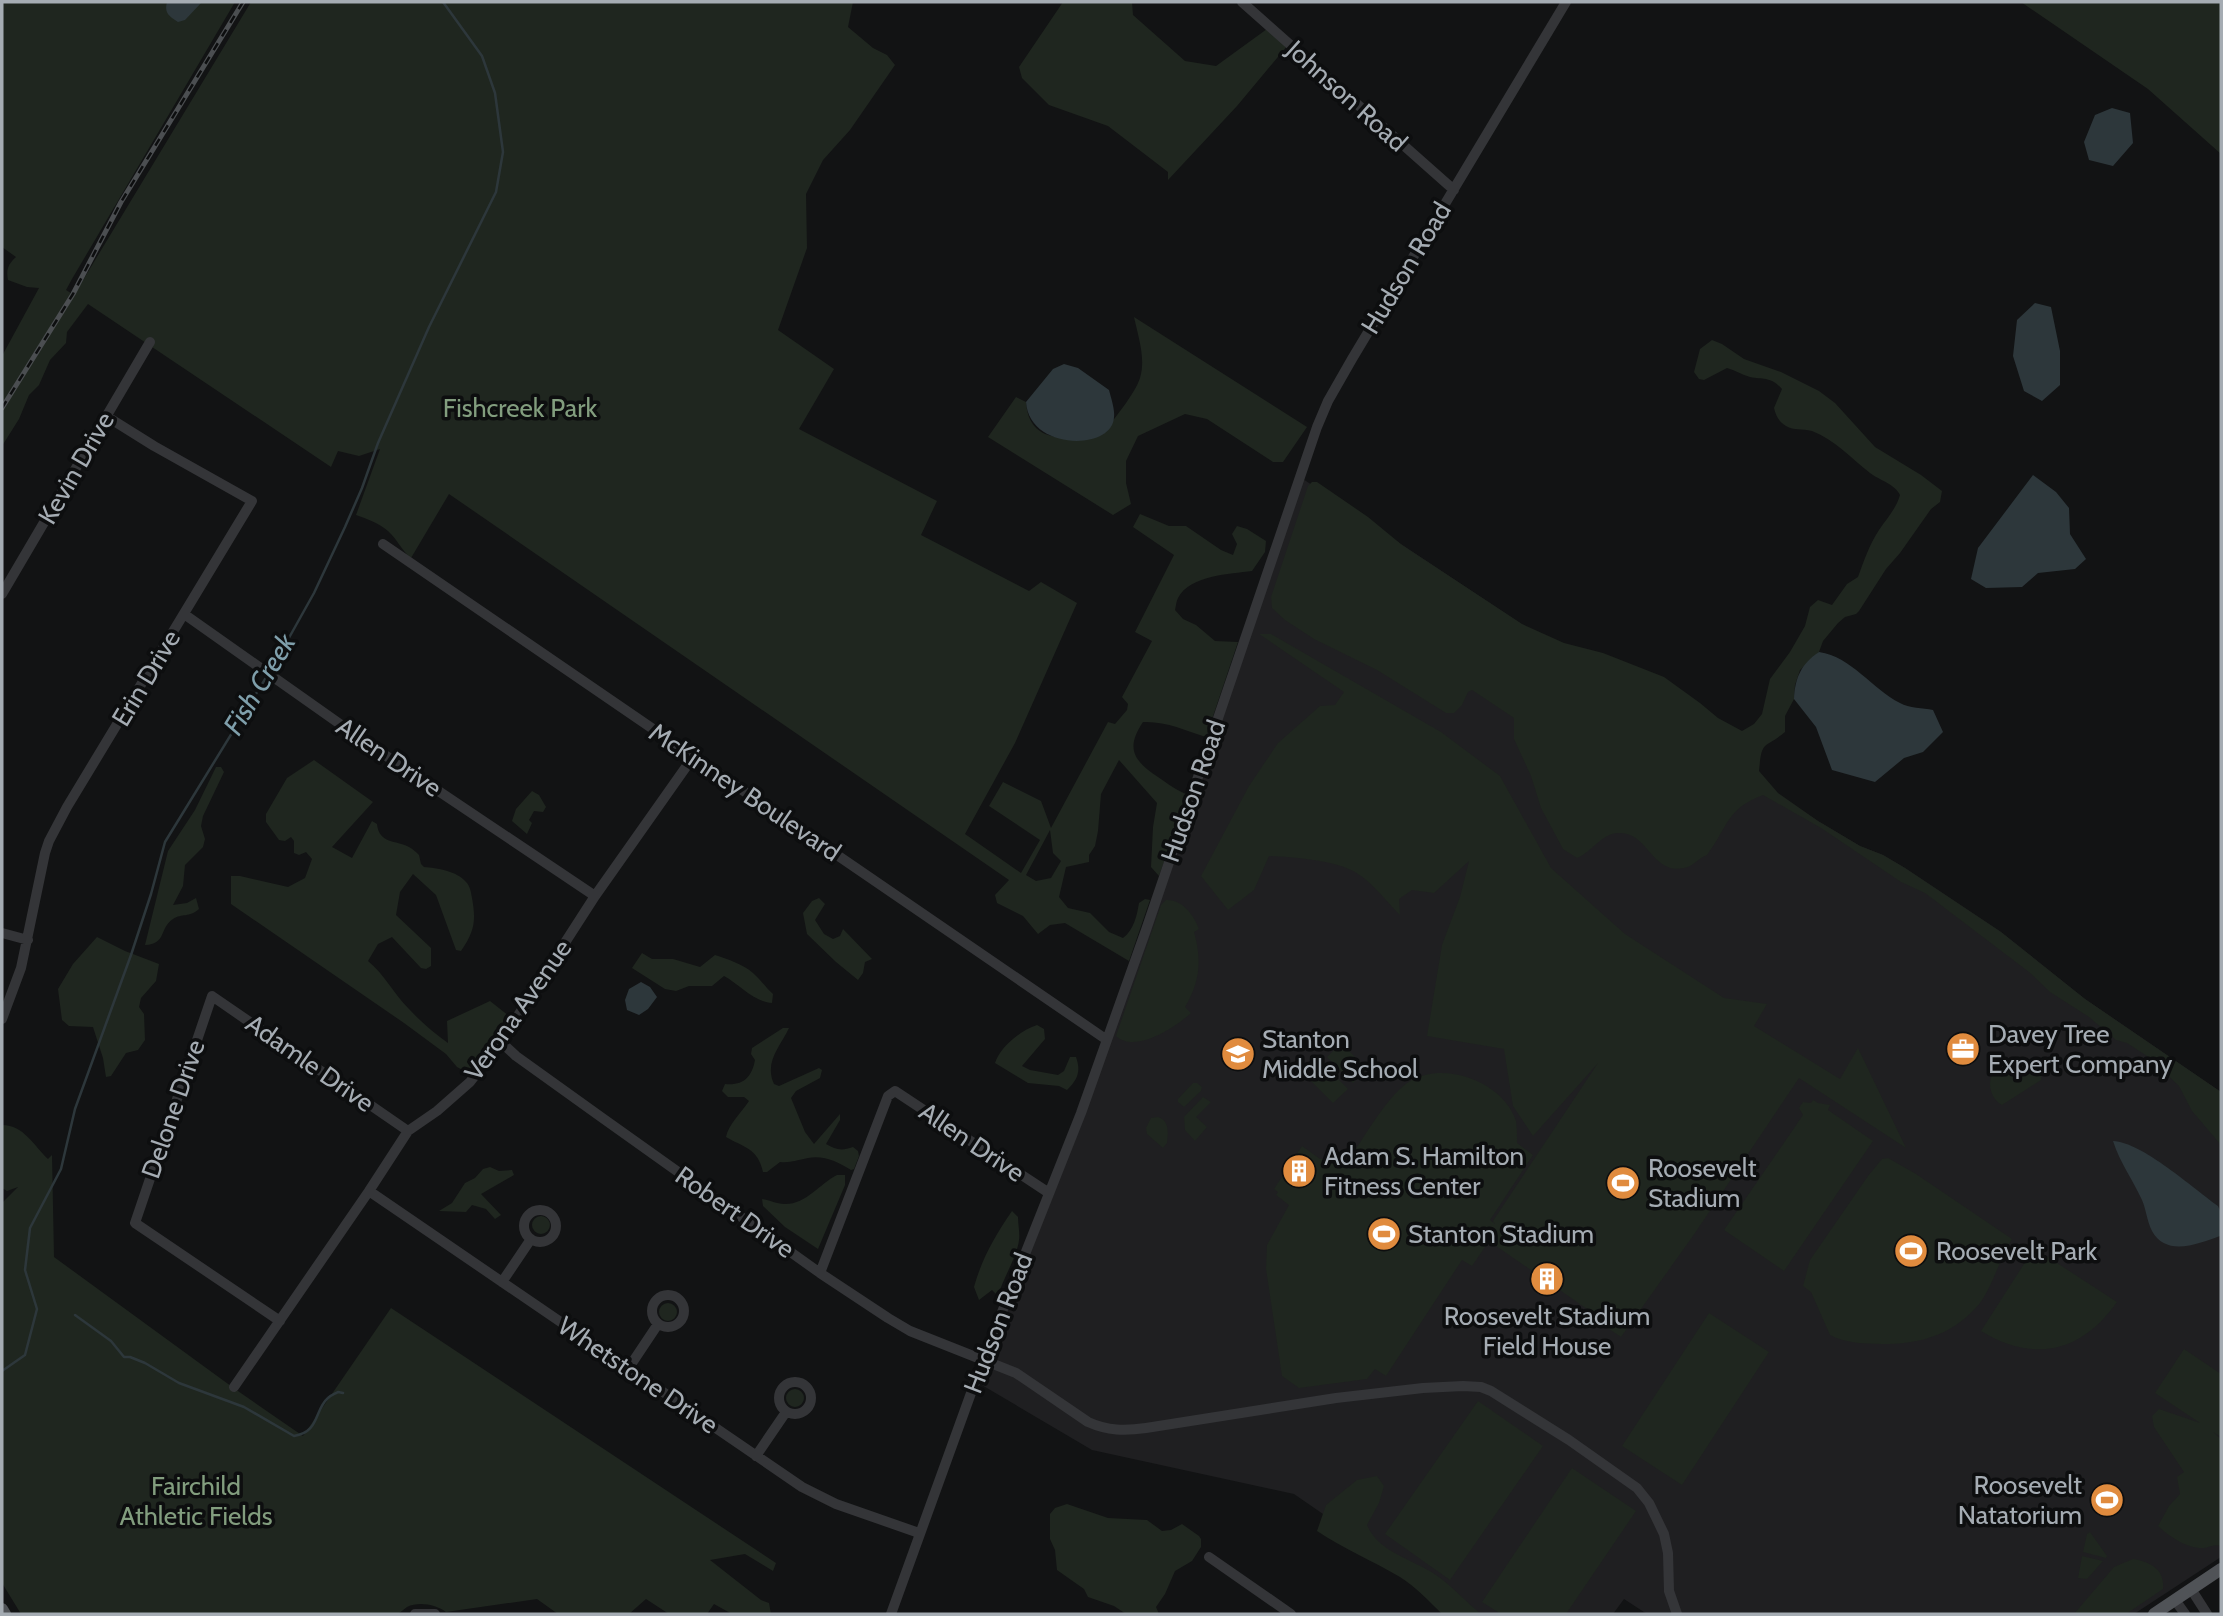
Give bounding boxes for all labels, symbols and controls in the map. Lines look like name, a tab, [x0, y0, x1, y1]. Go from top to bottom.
street label: Johnson Road	[1279, 33, 1414, 158]
street label: Hudson Road	[1354, 196, 1458, 340]
park label: Fishcreek Park	[443, 392, 598, 424]
street label: Kevin Drive	[31, 406, 121, 530]
street label: Erin Drive	[105, 624, 187, 732]
water label: Fish Creek	[216, 626, 303, 741]
street label: Allen Drive	[330, 710, 448, 804]
street label: McKinney Boulevard	[643, 716, 847, 868]
street label: Hudson Road	[1154, 716, 1232, 866]
street label: Verona Avenue	[458, 933, 578, 1087]
street label: Adamle Drive	[240, 1007, 380, 1119]
place label: Davey Tree Expert Company	[1988, 1018, 2172, 1080]
place label: Stanton Middle School	[1262, 1023, 1418, 1085]
office icon: Davey Tree Expert Company	[1944, 1030, 1982, 1068]
school or university icon: Stanton Middle School	[1219, 1035, 1257, 1073]
street label: Delone Drive	[134, 1036, 212, 1182]
street label: Allen Drive	[913, 1095, 1031, 1189]
place label: Adam S. Hamilton Fitness Center	[1324, 1140, 1524, 1202]
building icon: Adam S. Hamilton Fitness Center	[1280, 1152, 1318, 1190]
place label: Roosevelt Stadium	[1648, 1152, 1757, 1214]
street label: Robert Drive	[669, 1159, 801, 1265]
sports icon: Roosevelt Stadium	[1604, 1164, 1642, 1202]
sports icon: Stanton Stadium	[1365, 1215, 1403, 1253]
place label: Stanton Stadium	[1408, 1218, 1594, 1250]
sports icon: Roosevelt Park	[1892, 1232, 1930, 1270]
place label: Roosevelt Park	[1936, 1235, 2097, 1267]
street label: Hudson Road	[957, 1248, 1039, 1398]
building icon: Roosevelt Stadium Field House	[1528, 1260, 1566, 1298]
place label: Roosevelt Stadium Field House	[1444, 1300, 1650, 1362]
street label: Whetstone Drive	[552, 1310, 724, 1440]
place label: Roosevelt Natatorium	[1958, 1469, 2082, 1531]
park label: Fairchild Athletic Fields	[120, 1470, 273, 1532]
sports icon: Roosevelt Natatorium	[2088, 1481, 2126, 1519]

